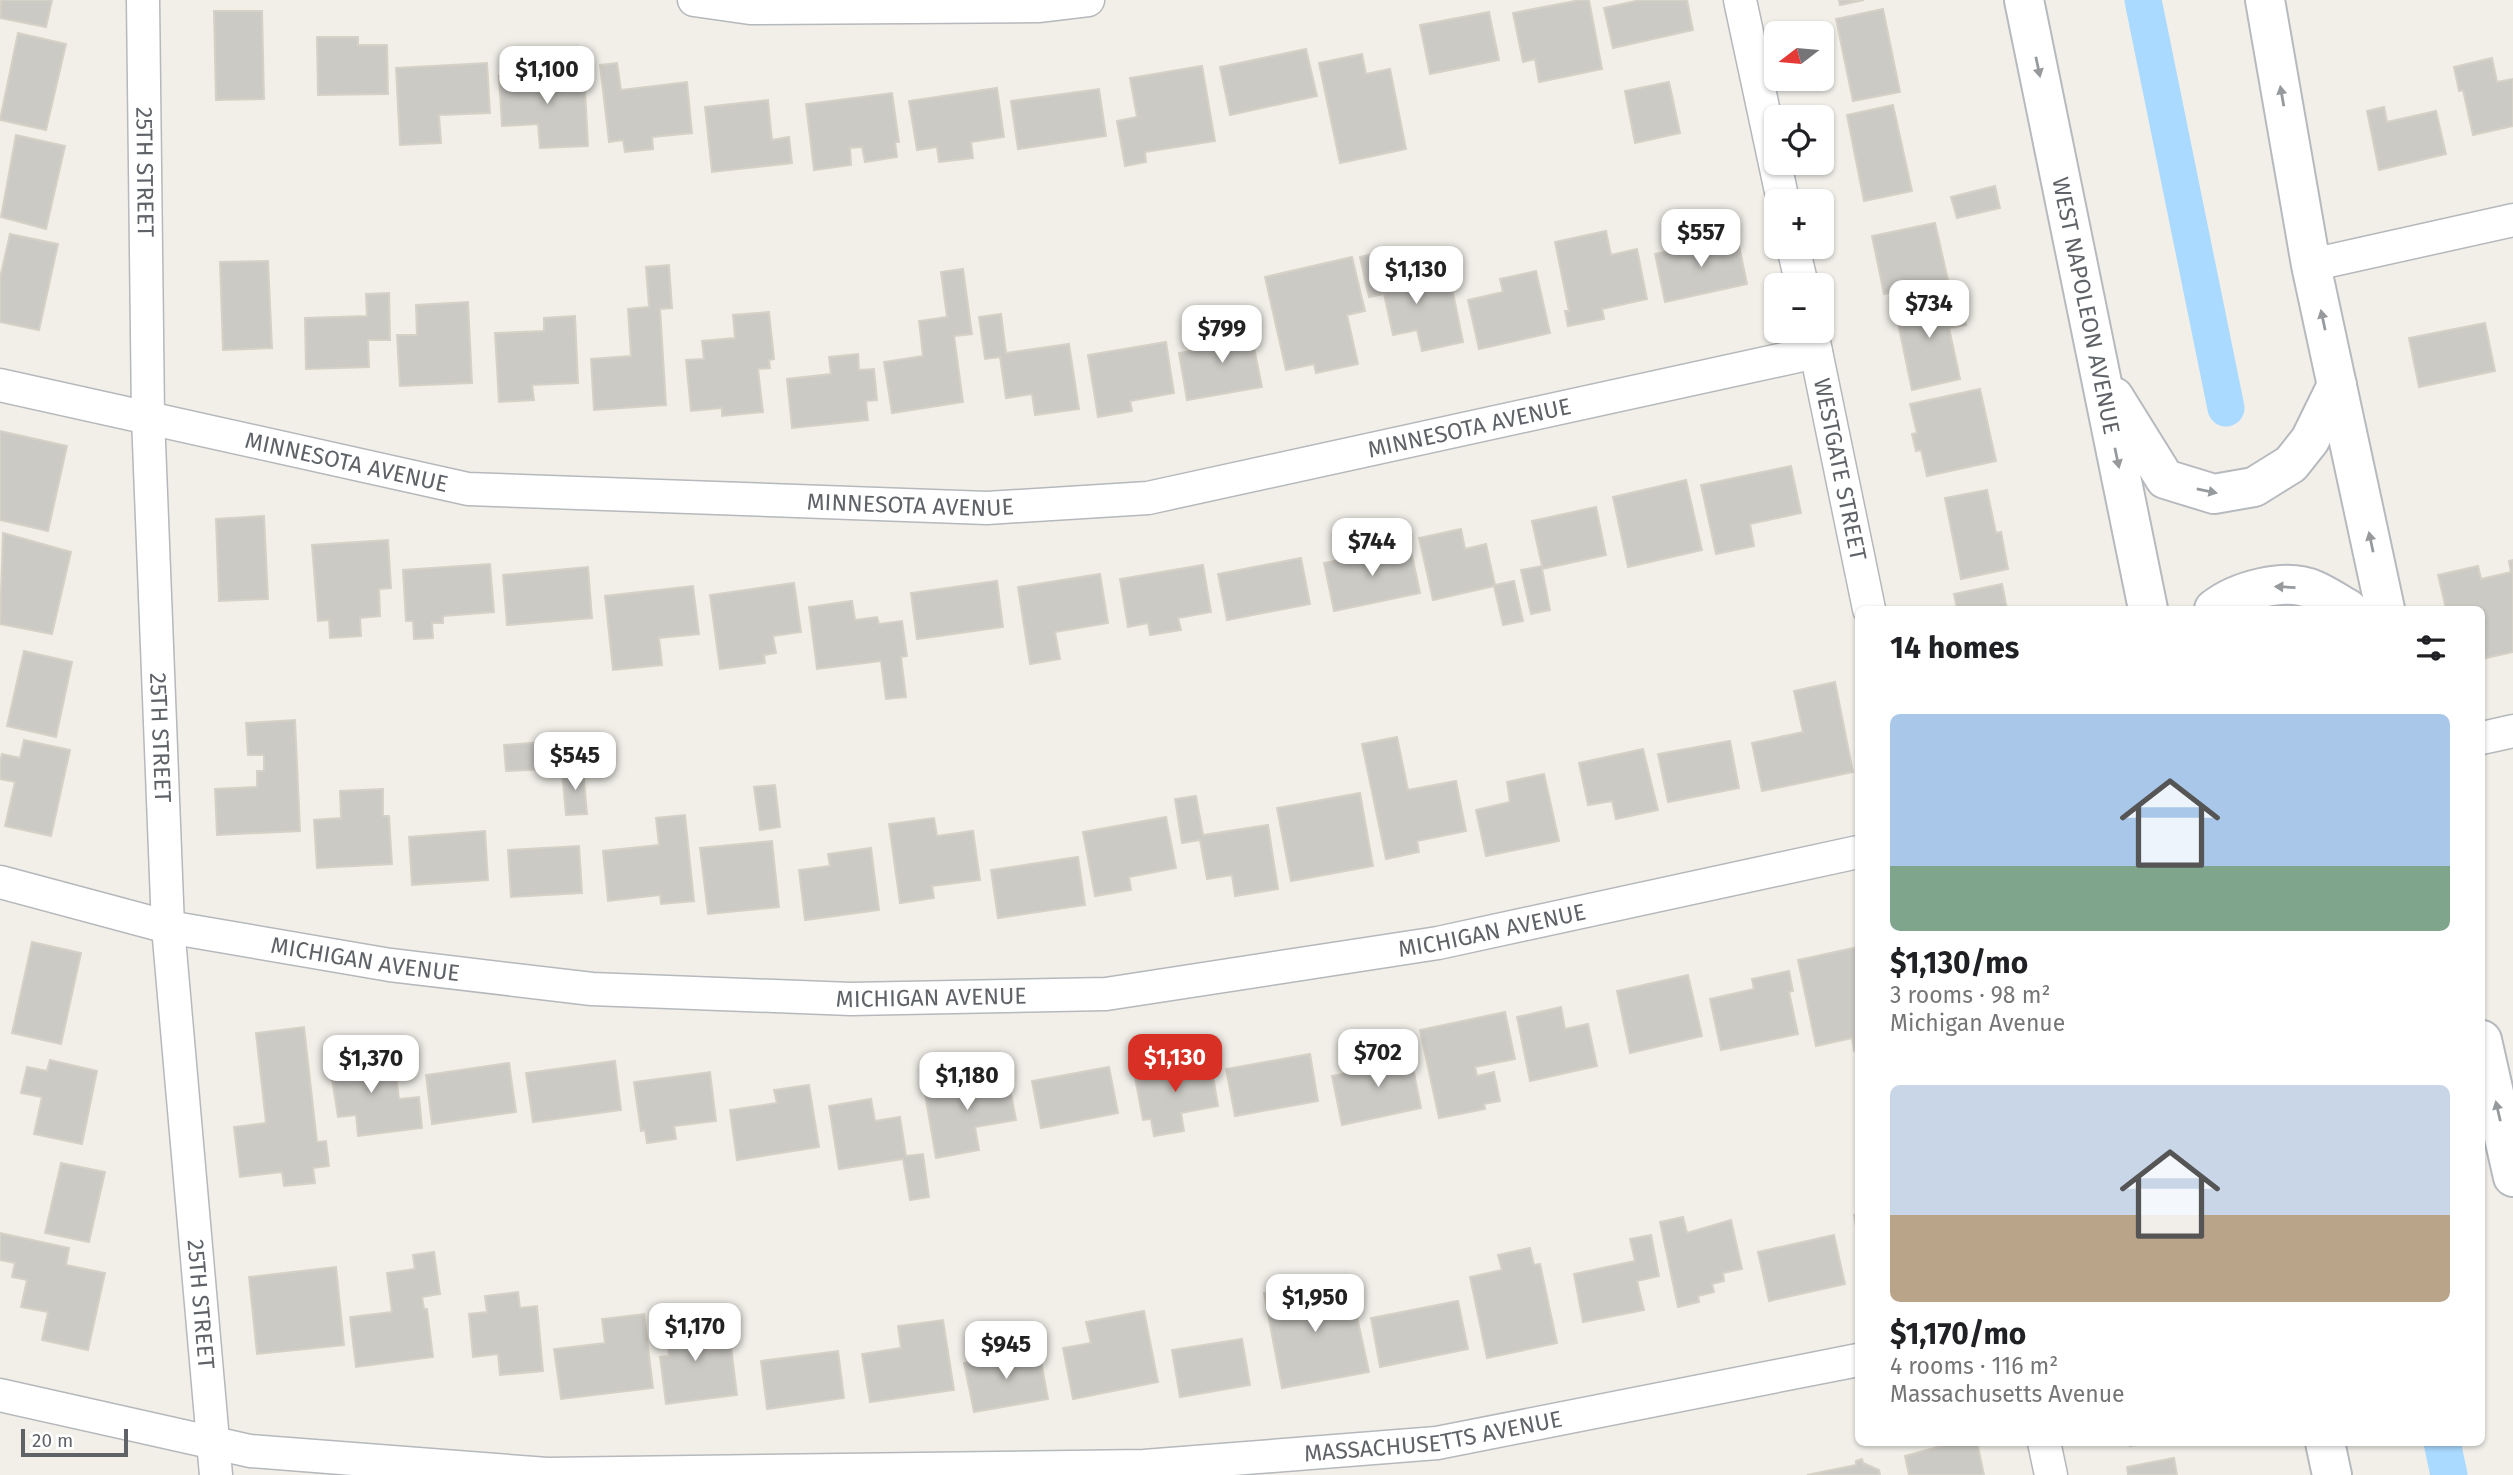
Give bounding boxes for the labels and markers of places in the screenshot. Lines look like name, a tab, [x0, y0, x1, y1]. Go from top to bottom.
pin: $1,100	[490, 46, 604, 106]
pin: $557	[1660, 210, 1742, 269]
pin: $1,130	[1359, 246, 1473, 306]
pin: $734	[1888, 280, 1970, 340]
pin: $799	[1181, 306, 1263, 365]
pin: $744	[1331, 518, 1413, 578]
pin: $545	[534, 732, 616, 792]
pin: $702	[1337, 1030, 1419, 1089]
pin: $1,130	[1118, 1034, 1232, 1094]
pin: $1,370	[314, 1036, 428, 1095]
pin: $1,180	[910, 1052, 1024, 1112]
pin: $1,950	[1258, 1274, 1372, 1334]
pin: $1,170	[638, 1304, 752, 1363]
pin: $945	[965, 1322, 1047, 1381]

